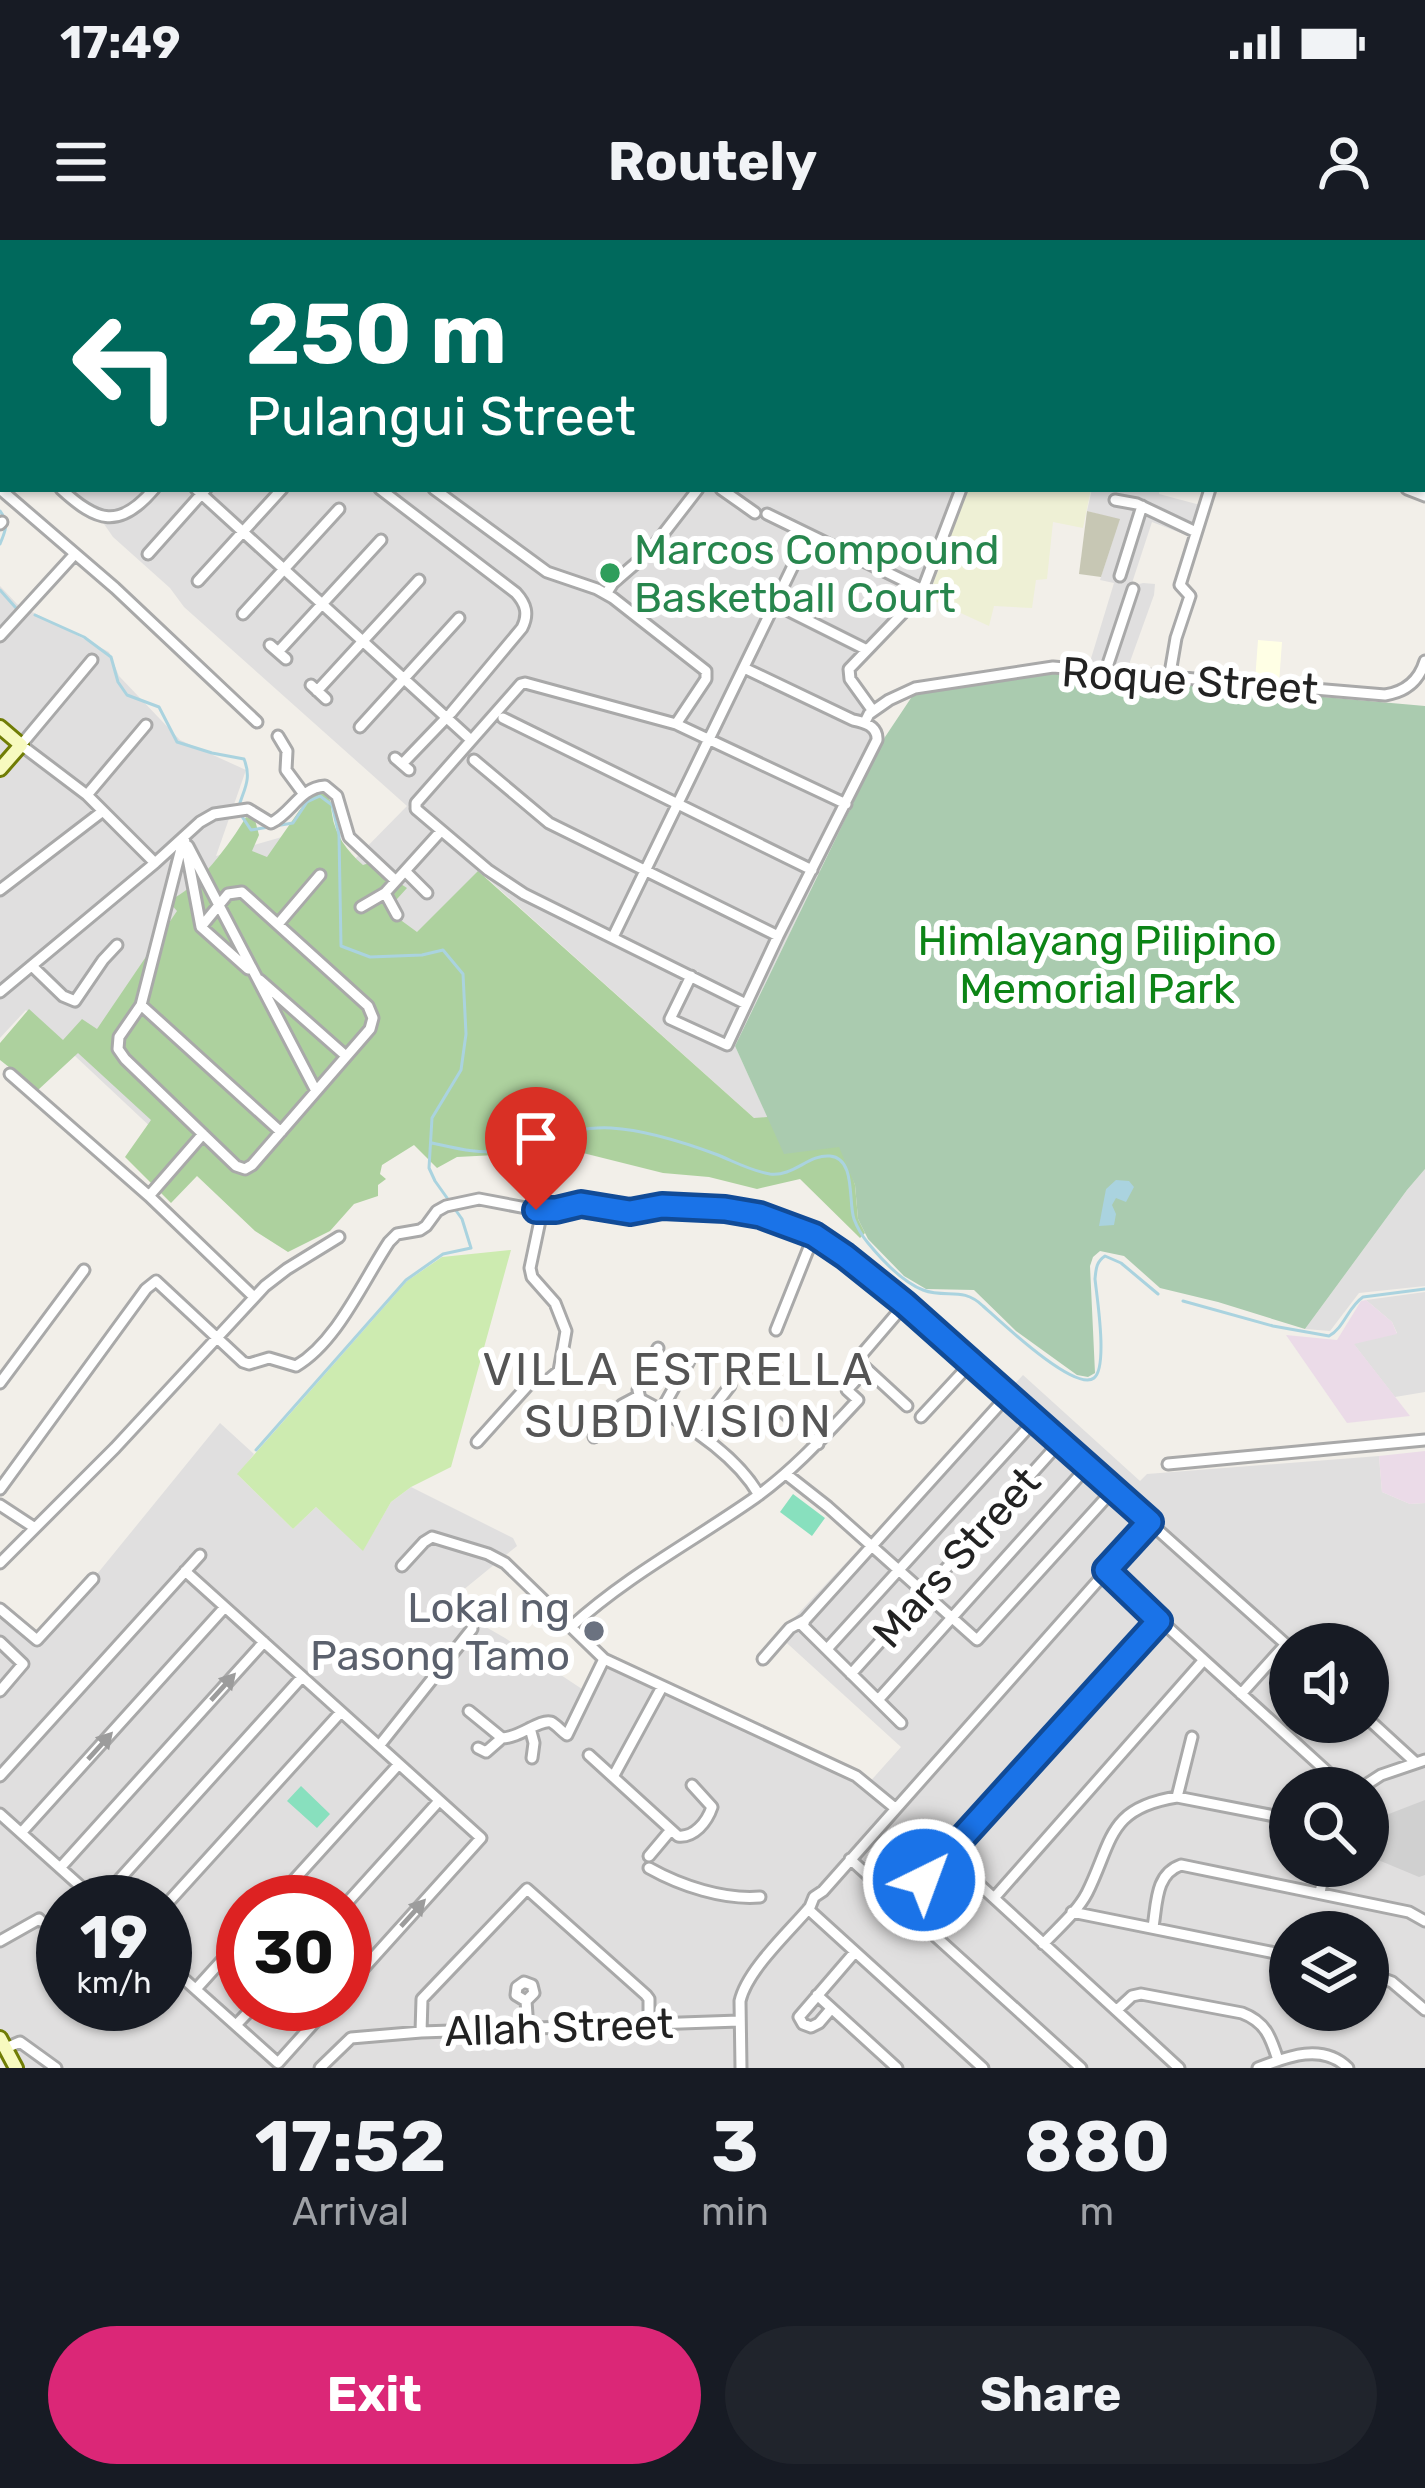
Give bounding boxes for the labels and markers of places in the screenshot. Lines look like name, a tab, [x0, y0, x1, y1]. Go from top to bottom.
place label: Marcos Compound Basketball Court	[634, 525, 999, 623]
marker: Marcos Compound Basketball Court	[597, 560, 623, 586]
pin	[485, 1087, 587, 1210]
place label: Lokal ng Pasong Tamo	[310, 1583, 570, 1681]
marker: Lokal ng Pasong Tamo	[581, 1618, 607, 1644]

